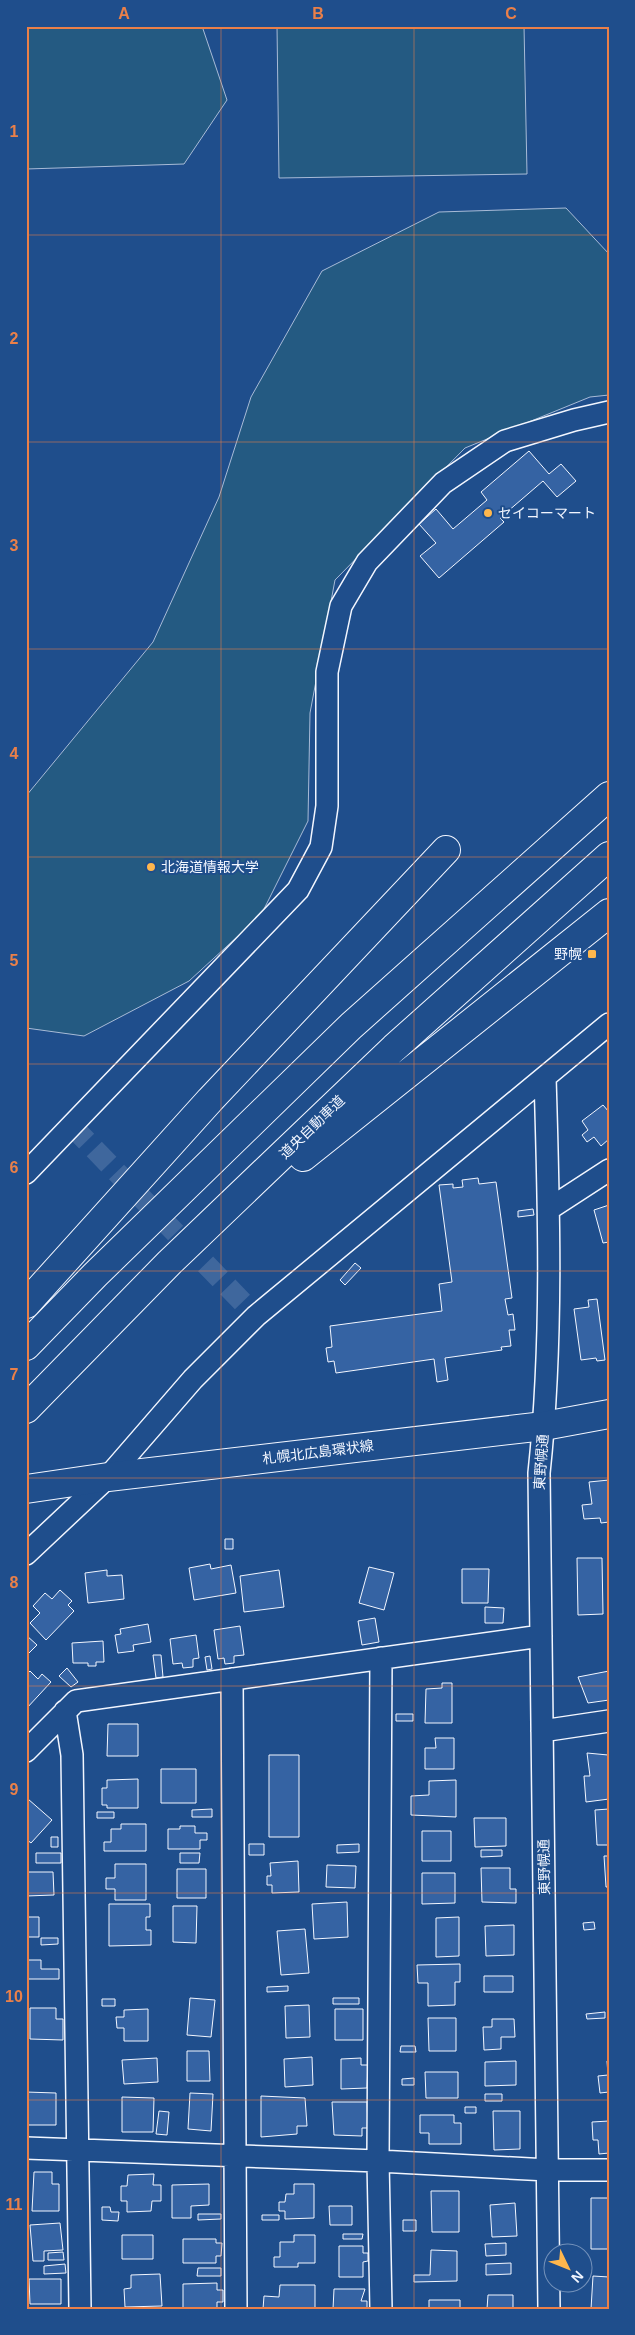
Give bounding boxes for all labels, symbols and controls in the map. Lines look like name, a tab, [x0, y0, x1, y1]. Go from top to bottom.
text: A	[118, 5, 130, 22]
text: B	[312, 5, 324, 22]
text: C	[505, 5, 517, 22]
text: 1	[10, 123, 19, 140]
text: 2	[10, 330, 19, 347]
place label: セイコーマート	[498, 505, 596, 521]
marker: セイコーマート	[482, 507, 494, 519]
text: 3	[10, 537, 19, 554]
text: 4	[10, 745, 19, 762]
place label: 北海道情報大学	[161, 859, 259, 875]
marker: 北海道情報大学	[145, 861, 157, 873]
place label: 野幌	[554, 946, 582, 962]
marker: 野幌	[586, 948, 598, 960]
text: 5	[10, 952, 19, 969]
street label: 道央自動車道	[276, 1092, 348, 1162]
text: 6	[10, 1159, 19, 1176]
text: 7	[10, 1366, 19, 1383]
street label: 東野幌通	[531, 1434, 551, 1490]
street label: 札幌北広島環状線	[261, 1437, 375, 1467]
text: 8	[10, 1574, 19, 1591]
text: 9	[10, 1781, 19, 1798]
street label: 東野幌通	[536, 1839, 552, 1895]
text: 10	[5, 1988, 23, 2005]
text: 11	[6, 2196, 23, 2213]
north arrow	[542, 2242, 592, 2292]
text: N	[568, 2268, 587, 2286]

